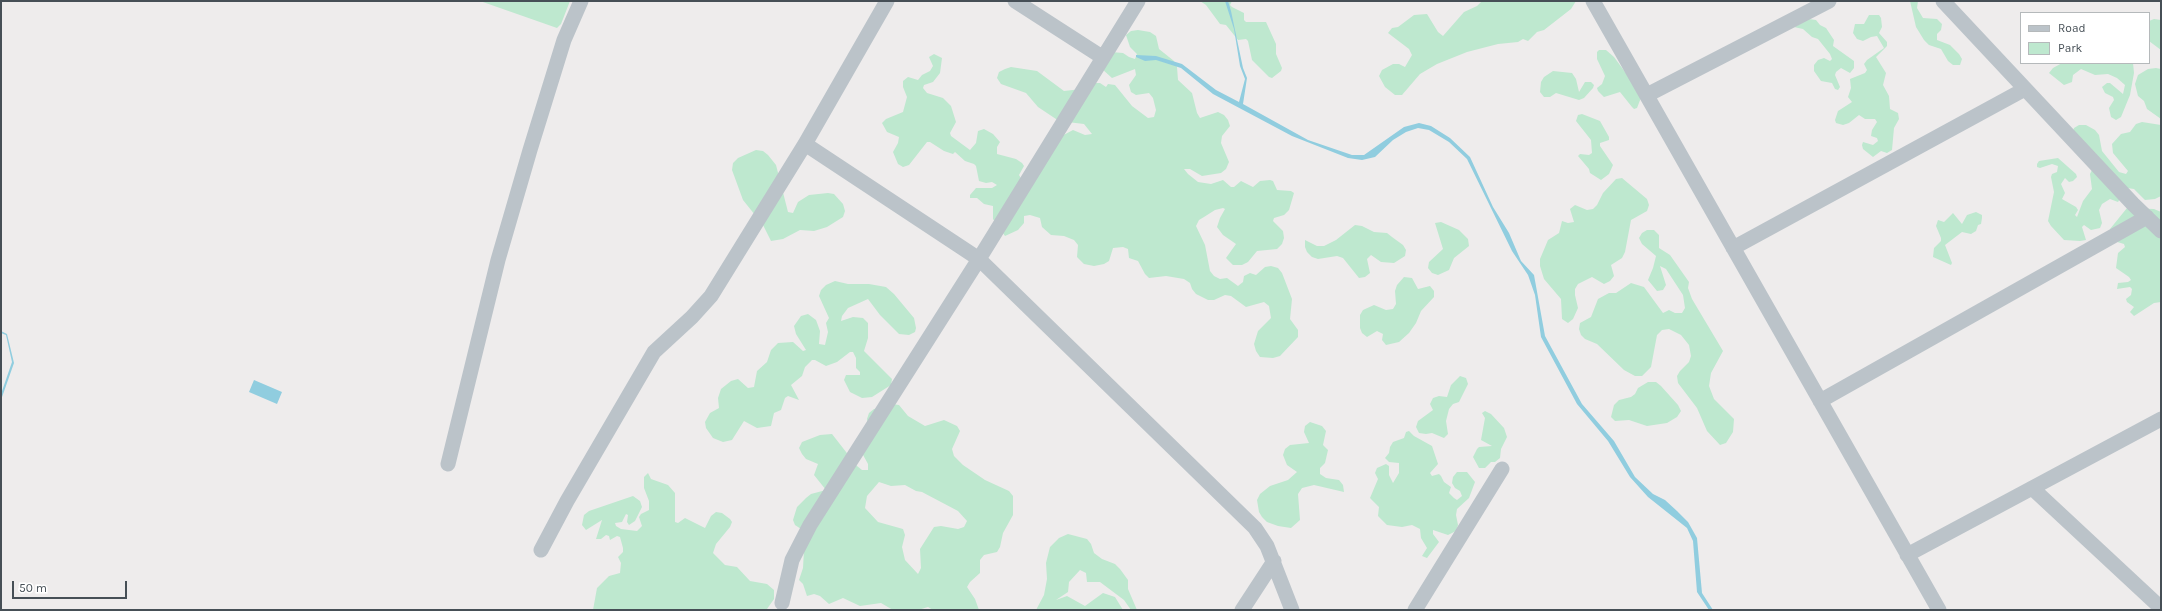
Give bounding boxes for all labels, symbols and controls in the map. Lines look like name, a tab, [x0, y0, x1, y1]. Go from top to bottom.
legend	[2020, 12, 2150, 64]
text: Road	[2058, 21, 2086, 35]
text: Park	[2058, 41, 2082, 55]
scale bar	[14, 573, 129, 599]
text: 50 m	[19, 581, 47, 595]

